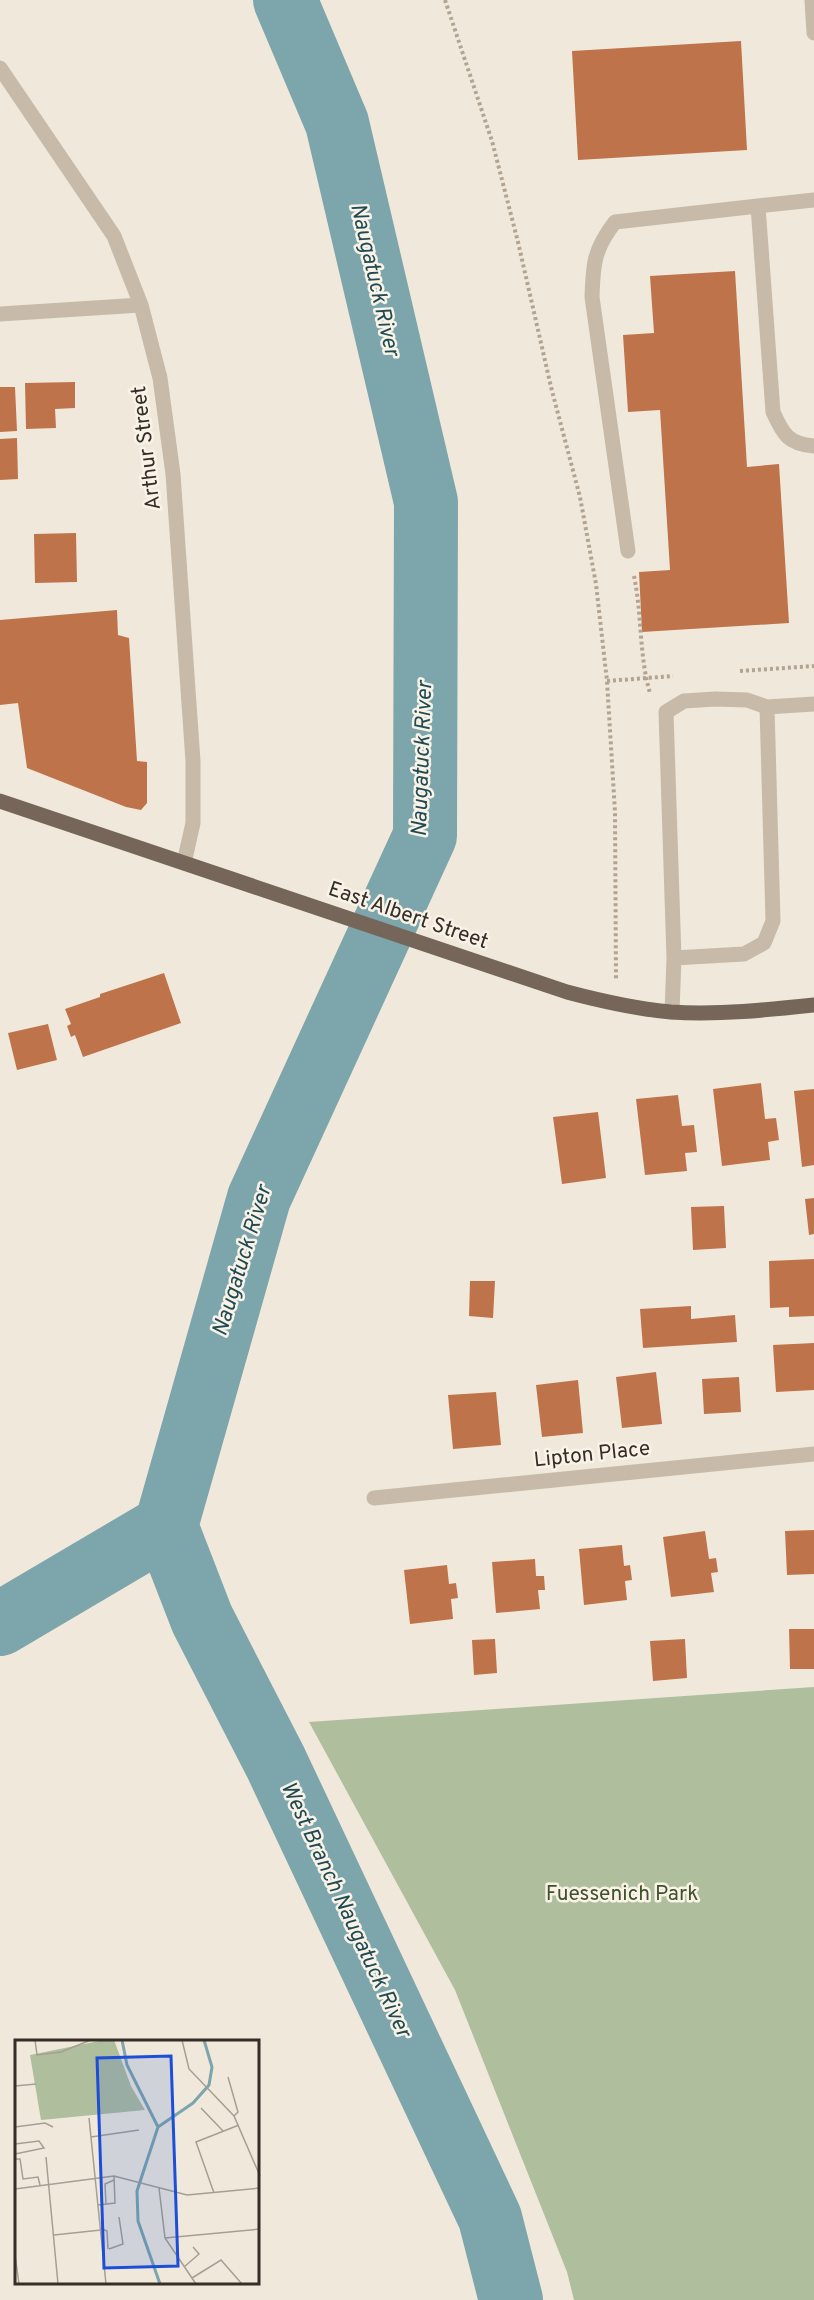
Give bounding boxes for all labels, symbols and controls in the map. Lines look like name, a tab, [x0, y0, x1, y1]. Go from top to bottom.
water label: Naugatuck River	[343, 201, 405, 361]
street label: Arthur Street	[126, 384, 168, 512]
water label: Naugatuck River	[407, 679, 439, 837]
street label: East Albert Street	[324, 876, 492, 956]
water label: Naugatuck River	[207, 1181, 279, 1340]
street label: Lipton Place	[532, 1435, 652, 1475]
water label: West Branch Naugatuck River	[274, 1778, 417, 2044]
park label: Fuessenich Park	[546, 1881, 698, 1908]
inset map	[15, 2040, 260, 2285]

